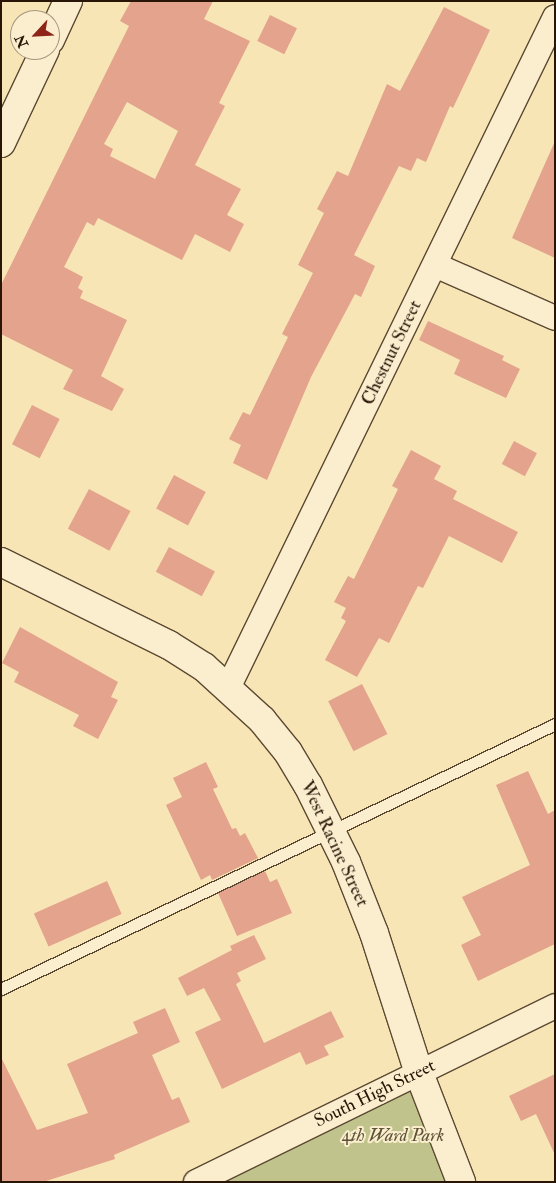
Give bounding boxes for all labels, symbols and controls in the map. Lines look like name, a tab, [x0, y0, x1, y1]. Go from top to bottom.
north arrow	[10, 10, 60, 60]
text: N	[12, 32, 32, 50]
street label: Chestnut Street	[357, 297, 427, 409]
street label: West Racine Street	[295, 778, 373, 910]
street label: South High Street	[311, 1055, 439, 1133]
park label: 4th Ward Park	[342, 1125, 444, 1147]

